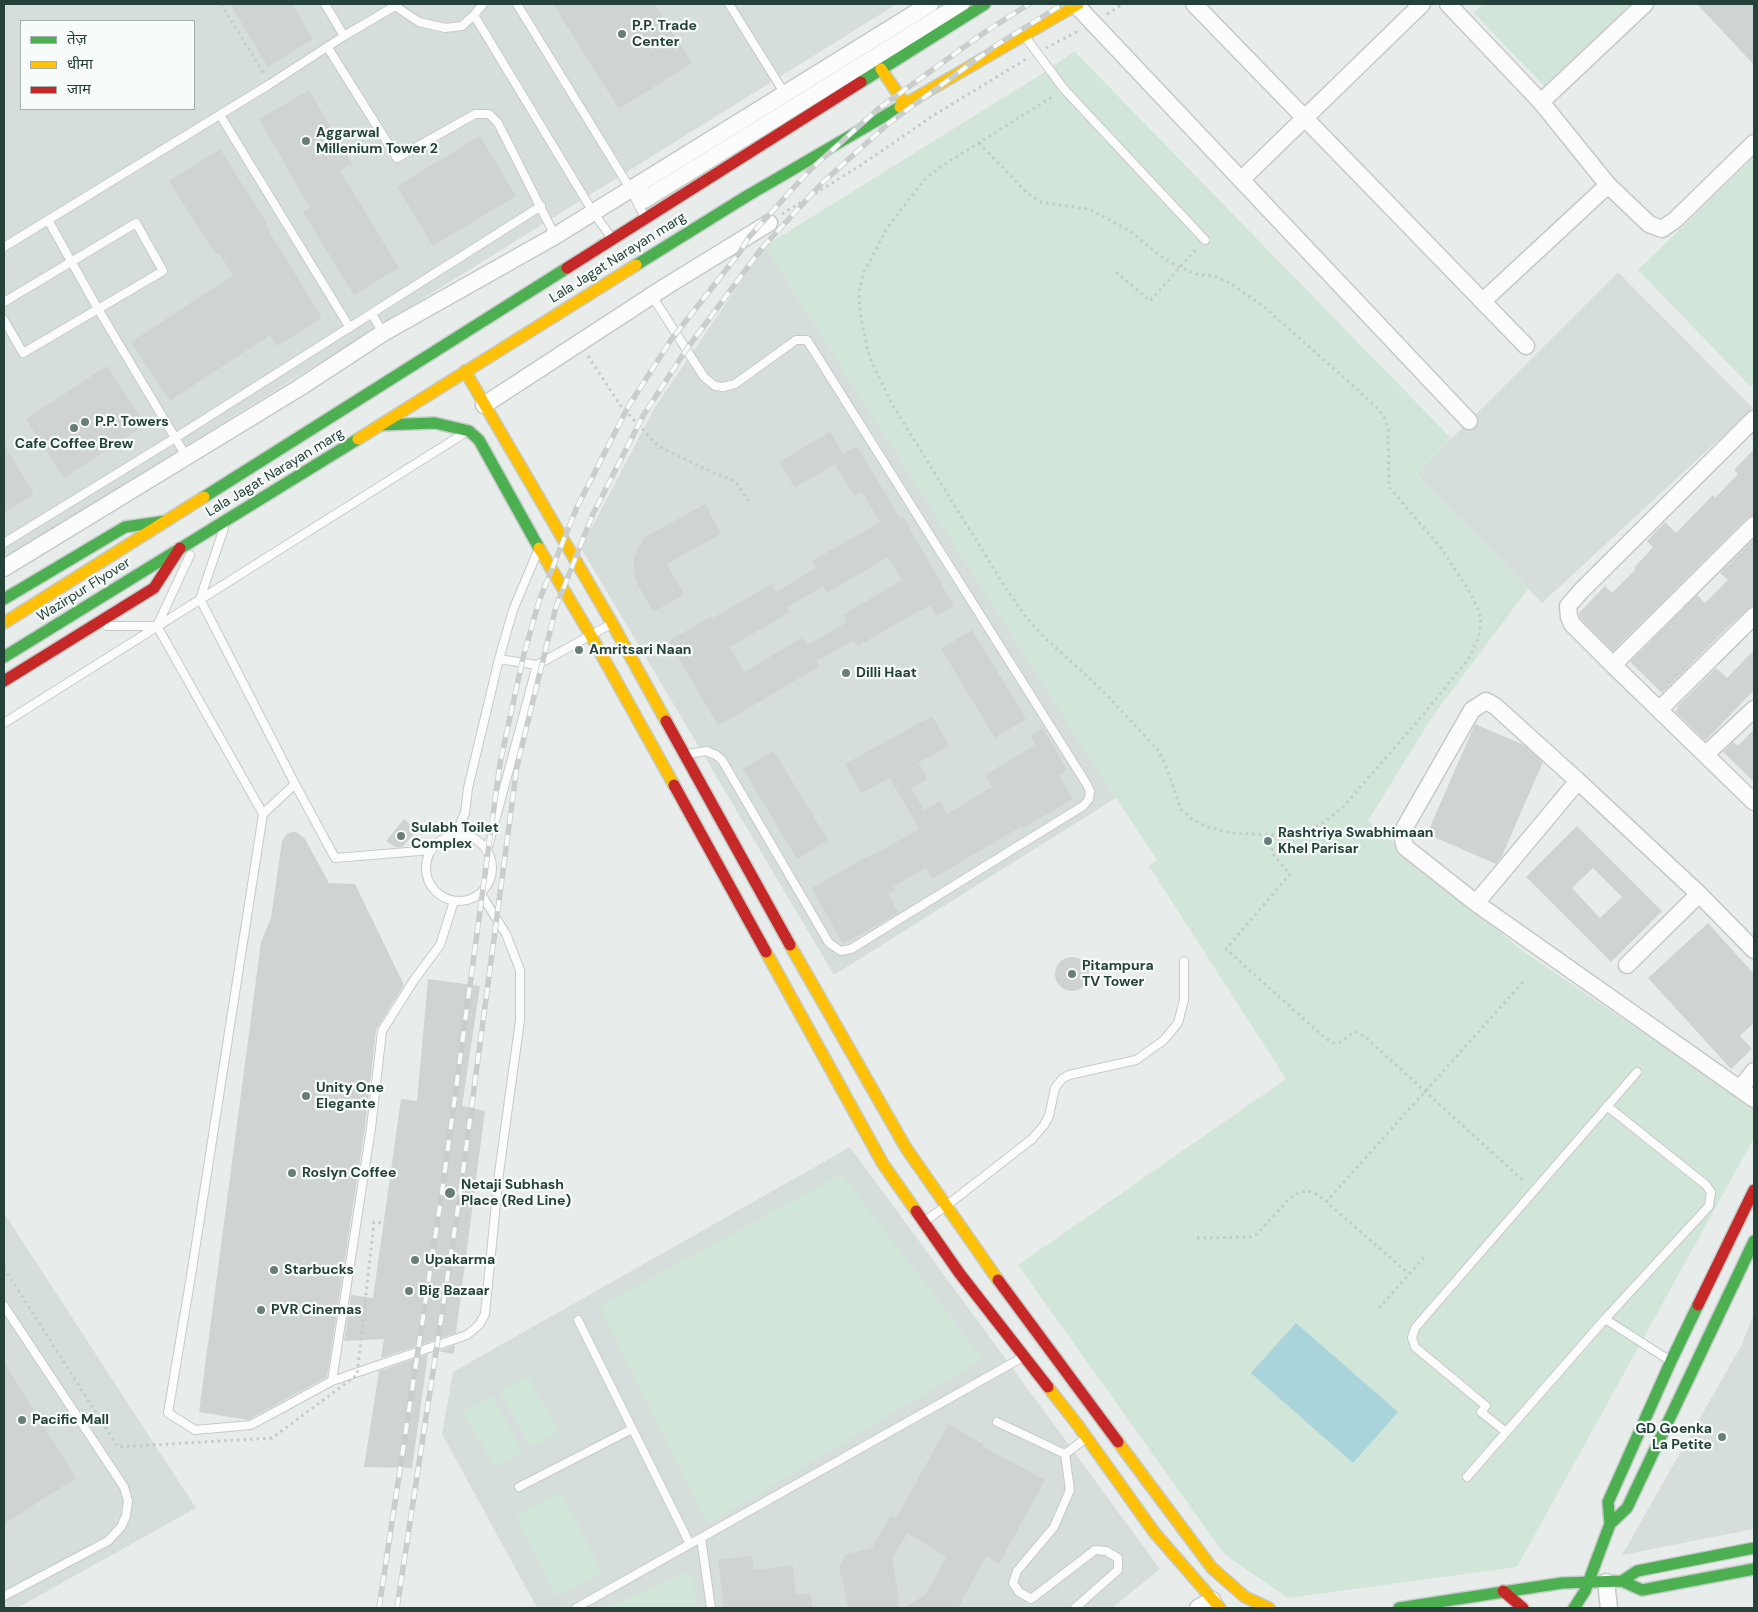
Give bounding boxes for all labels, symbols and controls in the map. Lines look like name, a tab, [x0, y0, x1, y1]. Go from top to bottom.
place label: P.P. Trade Center	[632, 18, 697, 50]
legend	[20, 20, 195, 110]
marker: P.P. Trade Center	[616, 28, 628, 40]
text: तेज़	[67, 29, 87, 49]
text: धीमा	[67, 54, 93, 74]
text: जाम	[67, 79, 91, 99]
place label: Aggarwal Millenium Tower 2	[316, 125, 438, 158]
marker: Aggarwal Millenium Tower 2	[300, 135, 312, 147]
street label: Lala Jagat Narayan marg	[547, 209, 689, 307]
place label: P.P. Towers	[95, 414, 169, 430]
marker: P.P. Towers	[79, 416, 91, 428]
marker: Cafe Coffee Brew	[68, 422, 80, 434]
street label: Lala Jagat Narayan marg	[203, 425, 347, 521]
place label: Cafe Coffee Brew	[15, 436, 133, 452]
street label: Wazirpur Flyover	[34, 555, 134, 625]
place label: Amritsari Naan	[589, 642, 691, 658]
marker: Amritsari Naan	[573, 644, 585, 656]
place label: Dilli Haat	[856, 665, 917, 681]
marker: Dilli Haat	[840, 667, 852, 679]
place label: Sulabh Toilet Complex	[411, 820, 499, 852]
place label: Rashtriya Swabhimaan Khel Parisar	[1278, 825, 1434, 858]
marker: Sulabh Toilet Complex	[395, 830, 407, 842]
marker: Rashtriya Swabhimaan Khel Parisar	[1262, 835, 1274, 847]
place label: Pitampura TV Tower	[1082, 958, 1154, 990]
marker: Pitampura TV Tower	[1066, 968, 1078, 980]
place label: Unity One Elegante	[316, 1080, 384, 1112]
marker: Unity One Elegante	[300, 1090, 312, 1102]
place label: Roslyn Coffee	[302, 1165, 396, 1181]
marker: Roslyn Coffee	[286, 1167, 298, 1179]
place label: Netaji Subhash Place (Red Line)	[461, 1177, 571, 1210]
marker: Netaji Subhash Place (Red Line)	[443, 1186, 457, 1200]
place label: Upakarma	[425, 1252, 495, 1268]
marker: Upakarma	[409, 1254, 421, 1266]
place label: Starbucks	[284, 1262, 354, 1278]
marker: Starbucks	[268, 1264, 280, 1276]
place label: Big Bazaar	[419, 1283, 490, 1299]
marker: Big Bazaar	[403, 1285, 415, 1297]
place label: PVR Cinemas	[271, 1302, 362, 1318]
marker: PVR Cinemas	[255, 1304, 267, 1316]
place label: Pacific Mall	[32, 1412, 109, 1428]
marker: Pacific Mall	[16, 1414, 28, 1426]
place label: GD Goenka La Petite	[1635, 1421, 1712, 1454]
marker: GD Goenka La Petite	[1716, 1431, 1728, 1443]

